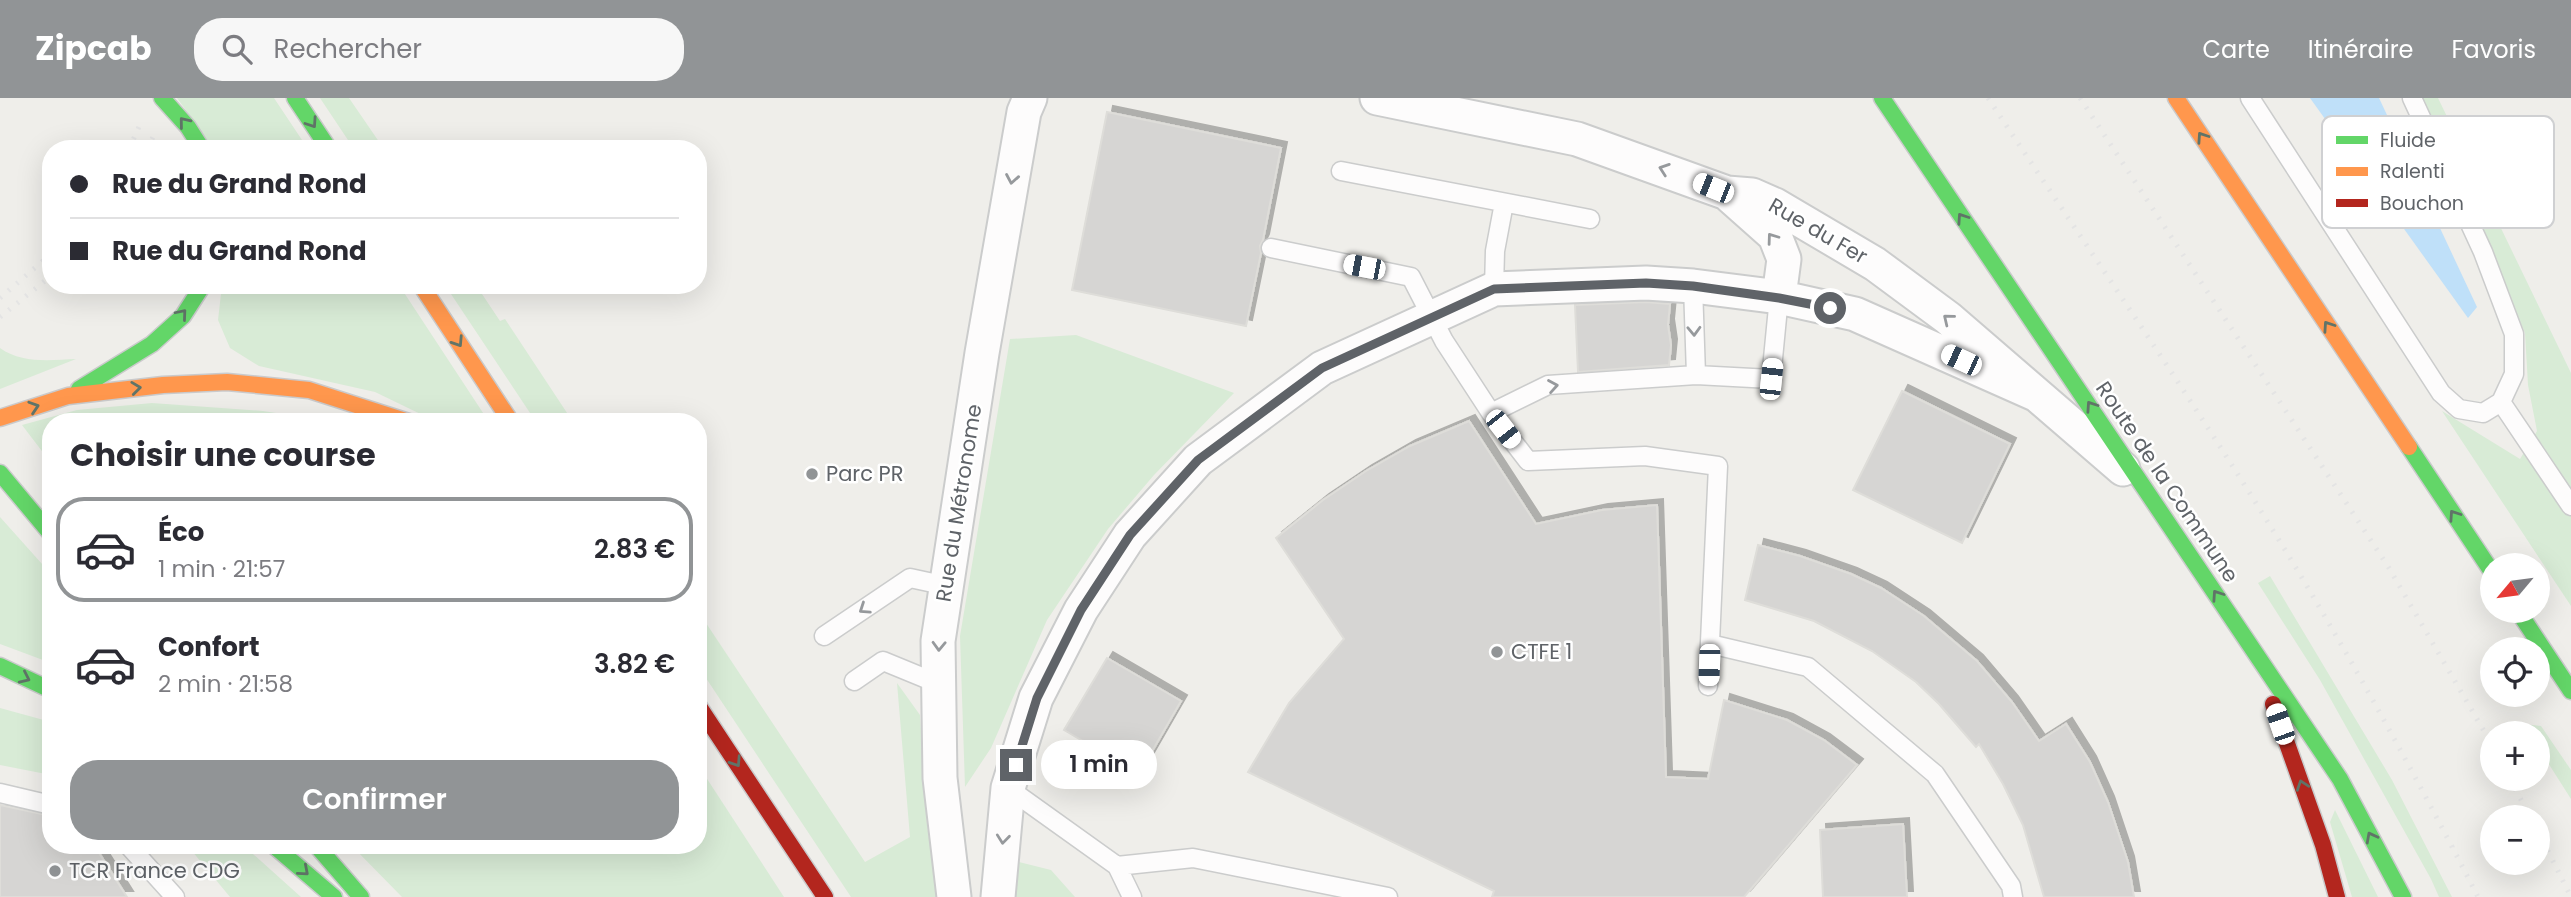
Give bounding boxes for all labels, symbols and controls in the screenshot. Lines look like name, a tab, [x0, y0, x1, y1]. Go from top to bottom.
search box	[194, 18, 684, 81]
text: Zipcab	[35, 25, 152, 72]
icon: search	[218, 30, 256, 68]
text: Rechercher	[274, 31, 422, 67]
text: Carte	[2202, 33, 2270, 66]
text: Itinéraire	[2308, 33, 2413, 66]
text: Favoris	[2451, 33, 2536, 66]
one-way arrow	[304, 116, 317, 129]
legend	[2322, 116, 2554, 228]
one-way arrow	[180, 118, 192, 131]
text: Fluide	[2380, 127, 2436, 154]
one-way arrow	[2198, 132, 2210, 145]
text: Ralenti	[2380, 158, 2445, 185]
one-way arrow	[1658, 163, 1670, 177]
text: Rue du Grand Rond	[112, 166, 367, 202]
car	[1690, 170, 1737, 206]
one-way arrow	[1005, 173, 1020, 185]
text: Bouchon	[2380, 190, 2464, 217]
street label: Rue du Fer	[1764, 191, 1873, 271]
one-way arrow	[1958, 213, 1971, 226]
text: Rue du Grand Rond	[112, 233, 367, 269]
one-way arrow	[1768, 233, 1780, 245]
car	[1342, 253, 1387, 281]
route start	[1814, 292, 1846, 324]
one-way arrow	[174, 309, 187, 322]
one-way arrow	[1944, 315, 1957, 327]
one-way arrow	[2324, 321, 2336, 334]
one-way arrow	[1687, 325, 1702, 336]
one-way arrow	[450, 334, 463, 347]
car	[1938, 342, 1985, 378]
car	[1759, 357, 1784, 401]
street label: Route de la Commune	[2089, 376, 2246, 588]
one-way arrow	[1547, 379, 1559, 394]
one-way arrow	[131, 381, 142, 396]
one-way arrow	[27, 401, 40, 415]
one-way arrow	[2087, 401, 2099, 414]
street label: Rue du Métronome	[929, 402, 988, 604]
car	[1482, 406, 1525, 452]
text: Choisir une course	[70, 432, 376, 477]
place label: Parc PR	[826, 459, 903, 488]
marker: Parc PR	[804, 466, 820, 482]
one-way arrow	[2449, 510, 2462, 523]
text: Éco	[158, 514, 204, 550]
icon: car	[74, 518, 137, 581]
text: 2.83 €	[594, 531, 675, 567]
text: 1 min · 21:57	[158, 553, 285, 585]
north arrow	[2480, 553, 2550, 623]
map controls	[2480, 553, 2550, 875]
one-way arrow	[2213, 590, 2226, 603]
one-way arrow	[859, 601, 872, 613]
text: Confort	[158, 629, 260, 665]
icon: car	[74, 633, 137, 696]
place label: CTFE 1	[1511, 637, 1572, 666]
button: locate	[2480, 637, 2550, 707]
one-way arrow	[931, 641, 947, 651]
marker: CTFE 1	[1489, 644, 1505, 660]
car	[1698, 644, 1721, 686]
text: 3.82 €	[594, 646, 675, 682]
text: 2 min · 21:58	[158, 668, 293, 700]
one-way arrow	[18, 670, 30, 684]
car	[2264, 701, 2297, 747]
button: +	[2480, 721, 2550, 791]
callout: 1 min	[1040, 740, 1156, 790]
text: 1 min	[1069, 748, 1129, 780]
route end	[1000, 749, 1032, 781]
one-way arrow	[728, 754, 740, 767]
button: Confirmer	[70, 760, 679, 840]
one-way arrow	[2296, 780, 2310, 792]
button: −	[2480, 805, 2550, 875]
one-way arrow	[2366, 832, 2379, 844]
one-way arrow	[996, 834, 1011, 845]
place label: TCR France CDG	[69, 856, 240, 885]
marker: TCR France CDG	[47, 863, 63, 879]
one-way arrow	[295, 863, 308, 875]

